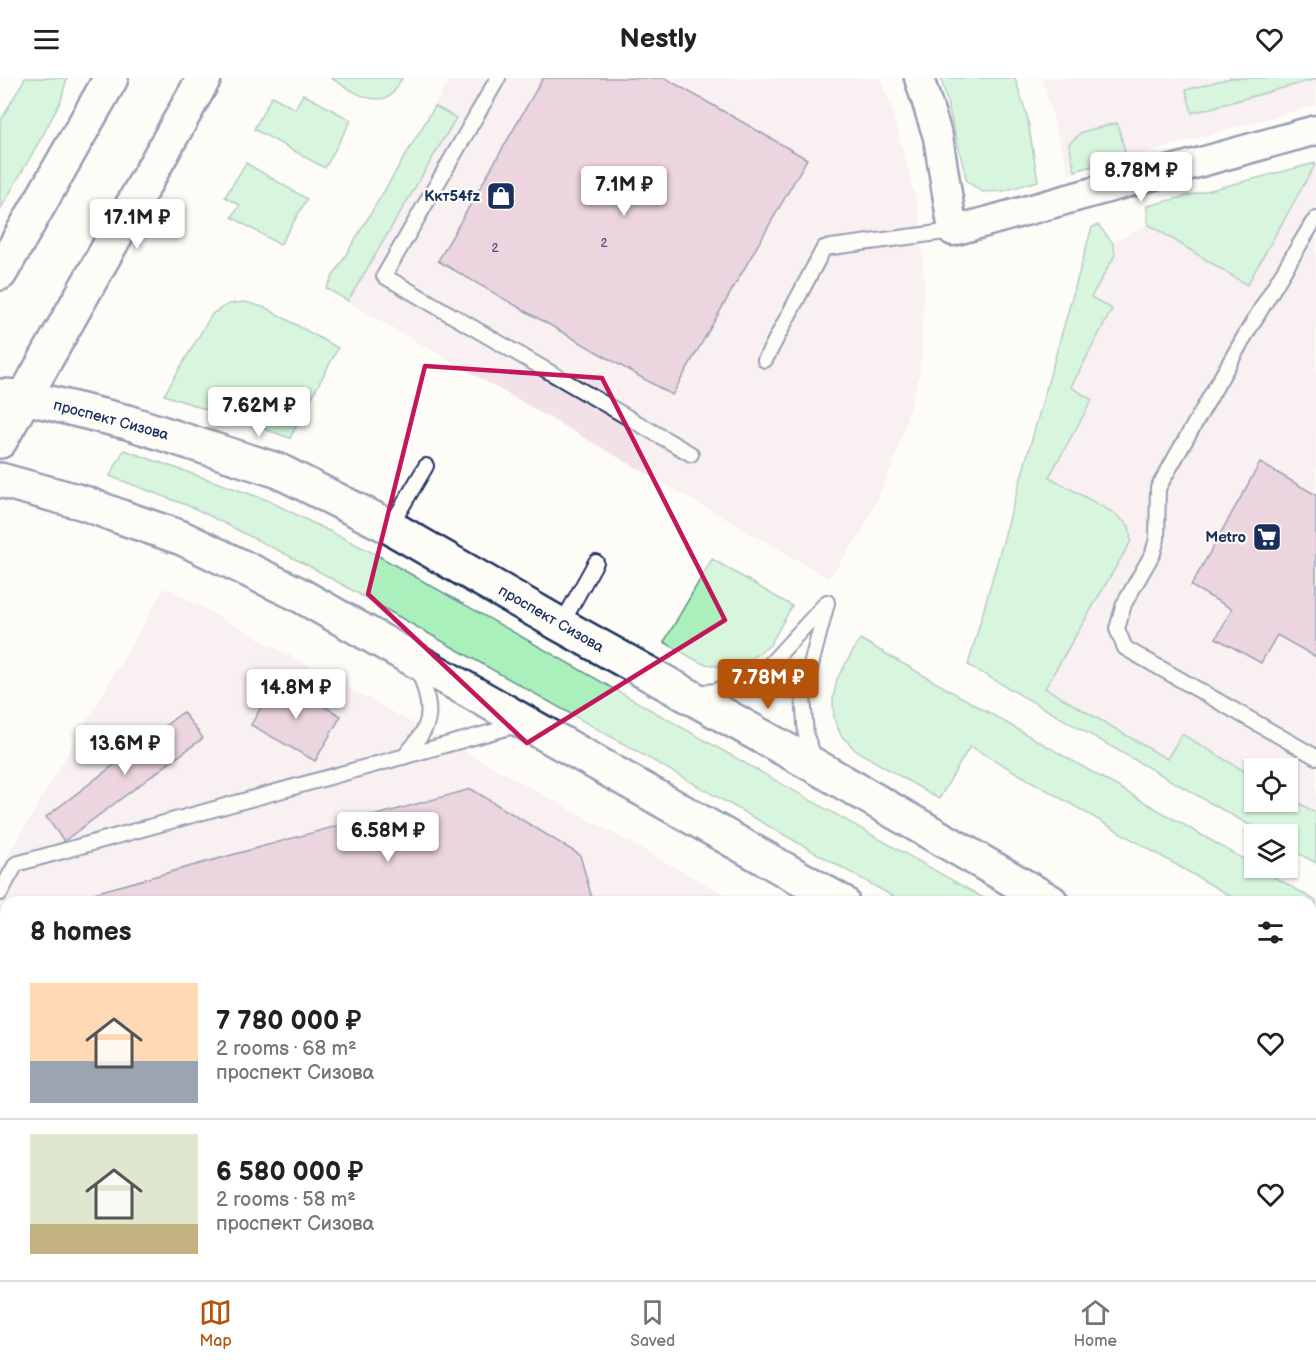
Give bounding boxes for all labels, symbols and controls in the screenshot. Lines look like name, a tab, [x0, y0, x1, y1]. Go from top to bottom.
icon: menu	[30, 23, 63, 56]
text: Nestly	[619, 23, 697, 55]
icon: heart	[1253, 23, 1286, 56]
pin: 8.78M ₽	[1086, 152, 1196, 203]
text: 8.78M ₽	[1104, 159, 1178, 183]
pin: 7.1M ₽	[575, 166, 673, 217]
text: 7.1M ₽	[595, 173, 653, 197]
shop icon: Kкт54fz	[485, 180, 517, 212]
place label: Kкт54fz	[424, 187, 481, 206]
pin: 17.1M ₽	[82, 199, 192, 250]
text: 17.1M ₽	[104, 206, 170, 230]
house number: 2	[600, 236, 608, 251]
house number: 2	[491, 241, 499, 256]
pin: 7.62M ₽	[204, 387, 314, 438]
text: 7.62M ₽	[222, 394, 296, 418]
street label: проспект Сизова	[51, 395, 171, 445]
supermarket icon: Metro	[1251, 521, 1283, 553]
place label: Metro	[1205, 528, 1246, 547]
street label: проспект Сизова	[495, 581, 607, 657]
pin: 7.78M ₽	[713, 659, 823, 710]
text: 7.78M ₽	[732, 666, 804, 690]
pin: 14.8M ₽	[241, 669, 351, 720]
text: 14.8M ₽	[261, 676, 331, 700]
pin: 13.6M ₽	[70, 725, 180, 776]
text: 13.6M ₽	[90, 732, 160, 756]
map controls	[1244, 758, 1298, 878]
button: locate	[1244, 758, 1298, 812]
pin: 6.58M ₽	[333, 812, 443, 863]
text: 6.58M ₽	[351, 819, 425, 843]
button: layers	[1244, 824, 1298, 878]
icon: filters	[1254, 916, 1287, 949]
text: 8 homes	[30, 917, 132, 948]
text: 7 780 000 ₽	[216, 1006, 361, 1037]
icon: home	[78, 1007, 150, 1079]
icon: heart	[1254, 1027, 1287, 1060]
text: 2 rooms · 68 m²	[216, 1037, 357, 1061]
text: проспект Сизова	[216, 1061, 374, 1085]
text: 6 580 000 ₽	[216, 1157, 363, 1188]
icon: home	[78, 1158, 150, 1230]
icon: heart	[1254, 1178, 1287, 1211]
text: 2 rooms · 58 m²	[216, 1188, 356, 1212]
text: проспект Сизова	[216, 1212, 374, 1236]
tab: Map	[199, 1296, 232, 1351]
tab: Saved	[630, 1296, 675, 1351]
tab: Home	[1073, 1296, 1117, 1351]

